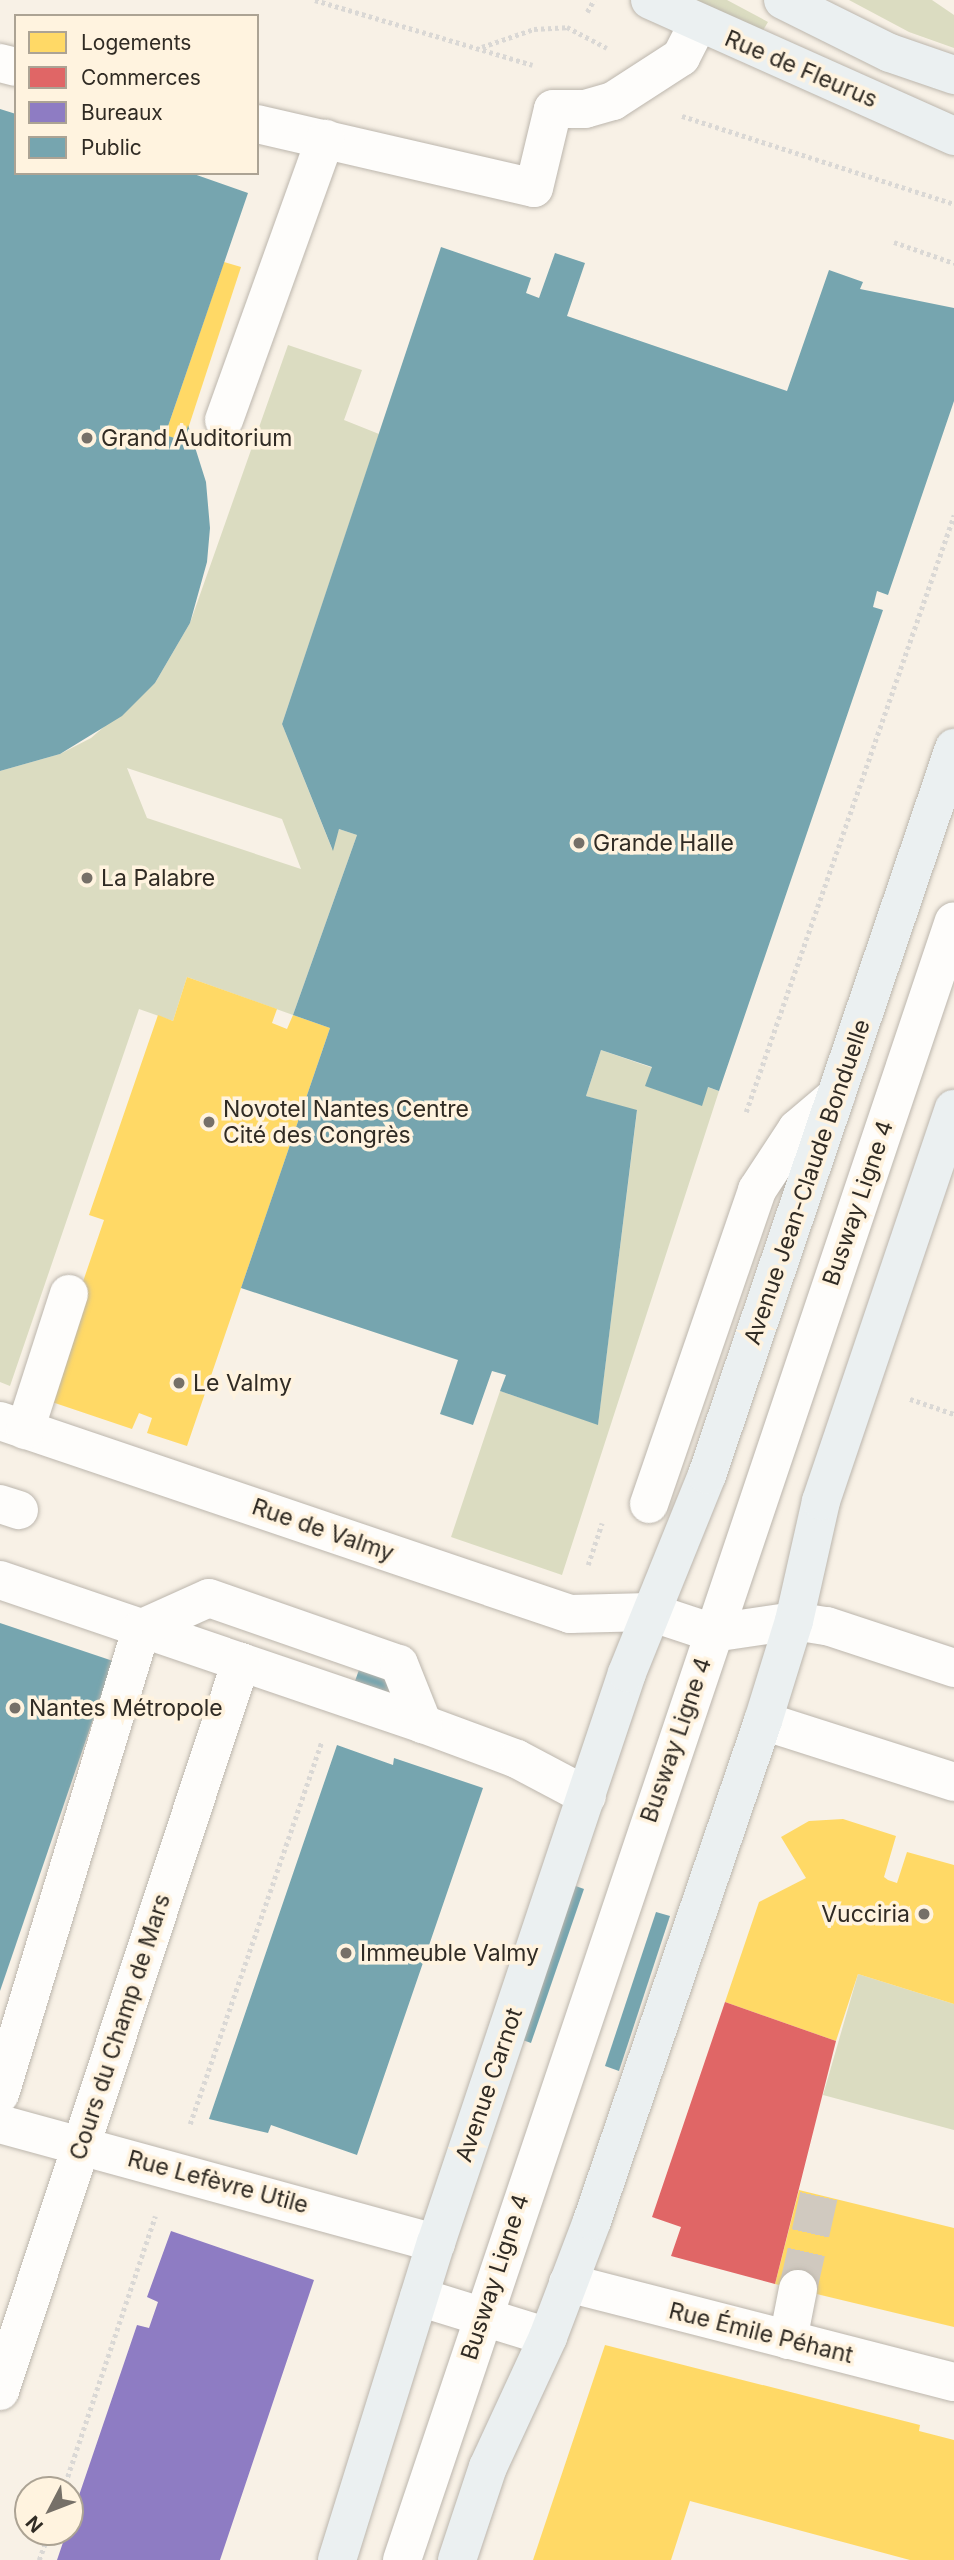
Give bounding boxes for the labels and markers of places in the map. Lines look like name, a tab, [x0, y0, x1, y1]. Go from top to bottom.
place label: Grand Auditorium	[101, 424, 292, 452]
marker: Grand Auditorium	[79, 430, 95, 446]
place label: Grande Halle	[593, 829, 734, 857]
marker: Grande Halle	[571, 835, 587, 851]
place label: La Palabre	[101, 864, 215, 892]
marker: La Palabre	[79, 870, 95, 886]
place label: Novotel Nantes Centre Cité des Congrès	[223, 1095, 469, 1149]
marker: Novotel Nantes Centre Cité des Congrès	[201, 1114, 217, 1130]
place label: Le Valmy	[193, 1369, 292, 1397]
marker: Le Valmy	[171, 1375, 187, 1391]
place label: Nantes Métropole	[29, 1694, 223, 1722]
marker: Nantes Métropole	[7, 1700, 23, 1716]
place label: Vucciria	[821, 1900, 910, 1928]
marker: Vucciria	[916, 1906, 932, 1922]
place label: Immeuble Valmy	[360, 1939, 539, 1967]
marker: Immeuble Valmy	[338, 1945, 354, 1961]

